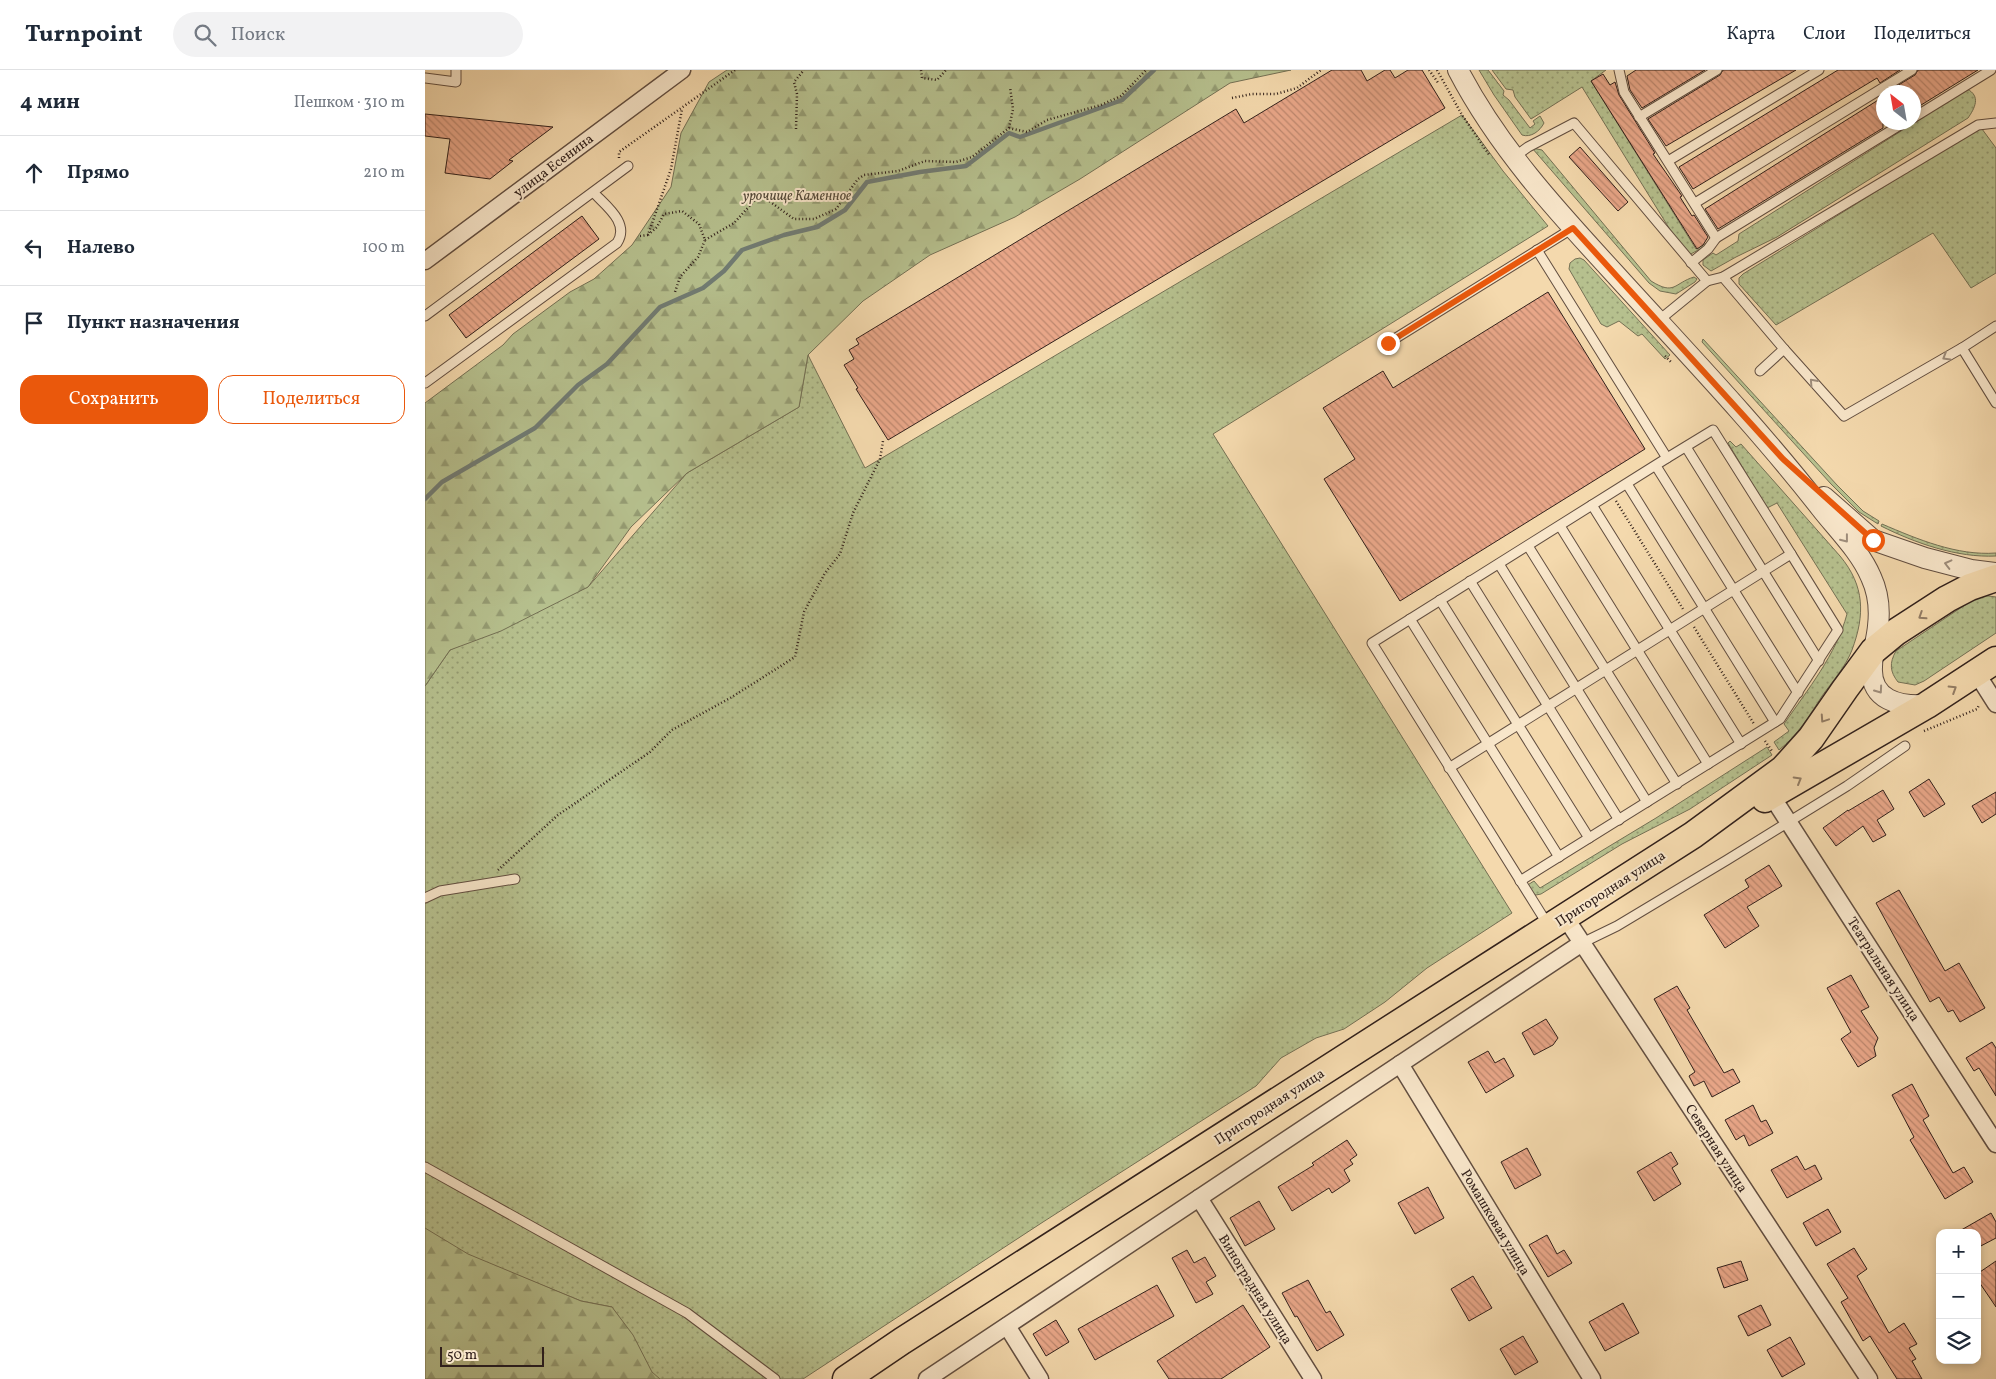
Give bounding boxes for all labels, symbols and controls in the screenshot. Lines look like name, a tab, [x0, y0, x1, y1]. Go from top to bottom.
search box	[173, 12, 523, 57]
text: Turnpoint	[25, 18, 143, 52]
icon: search	[191, 21, 219, 49]
text: Поиск	[231, 22, 285, 48]
text: Карта	[1727, 22, 1775, 47]
text: Слои	[1803, 22, 1845, 47]
text: Поделиться	[1873, 22, 1971, 47]
north arrow	[1876, 85, 1921, 130]
text: 4 мин	[20, 88, 80, 117]
text: Пешком · 310 m	[294, 92, 405, 114]
street label: улица Есенина	[510, 130, 598, 203]
icon: ahead	[20, 159, 48, 187]
text: Прямо	[67, 160, 129, 186]
text: 210 m	[363, 162, 405, 184]
park label: урочище Каменное	[741, 187, 851, 206]
icon: left	[20, 234, 48, 262]
text: Налево	[67, 235, 135, 261]
text: 100 m	[362, 237, 405, 259]
icon: arrive	[20, 309, 48, 337]
text: Пункт назначения	[67, 310, 240, 336]
route end	[1377, 332, 1400, 355]
one-way arrow	[1942, 351, 1951, 361]
button: Сохранить	[20, 375, 208, 424]
button: Поделиться	[218, 375, 405, 424]
one-way arrow	[1810, 379, 1819, 388]
route start	[1862, 529, 1885, 552]
one-way arrow	[1840, 533, 1848, 542]
one-way arrow	[1944, 559, 1953, 570]
one-way arrow	[1918, 609, 1927, 619]
one-way arrow	[1872, 685, 1882, 694]
one-way arrow	[1948, 685, 1957, 695]
one-way arrow	[1821, 713, 1830, 723]
one-way arrow	[1792, 776, 1801, 786]
street label: Пригородная улица	[1552, 846, 1670, 932]
street label: Театральная улица	[1842, 914, 1924, 1026]
street label: Пригородная улица	[1211, 1064, 1329, 1150]
street label: Северная улица	[1680, 1101, 1751, 1197]
street label: Ромашковая улица	[1455, 1166, 1534, 1279]
map controls	[1936, 1229, 1981, 1364]
button: +	[1936, 1229, 1981, 1274]
street label: Виноградная улица	[1213, 1231, 1296, 1348]
button: −	[1936, 1274, 1981, 1319]
button: layers	[1936, 1319, 1981, 1364]
scale bar	[440, 1344, 544, 1367]
text: 50 m	[447, 1346, 477, 1365]

